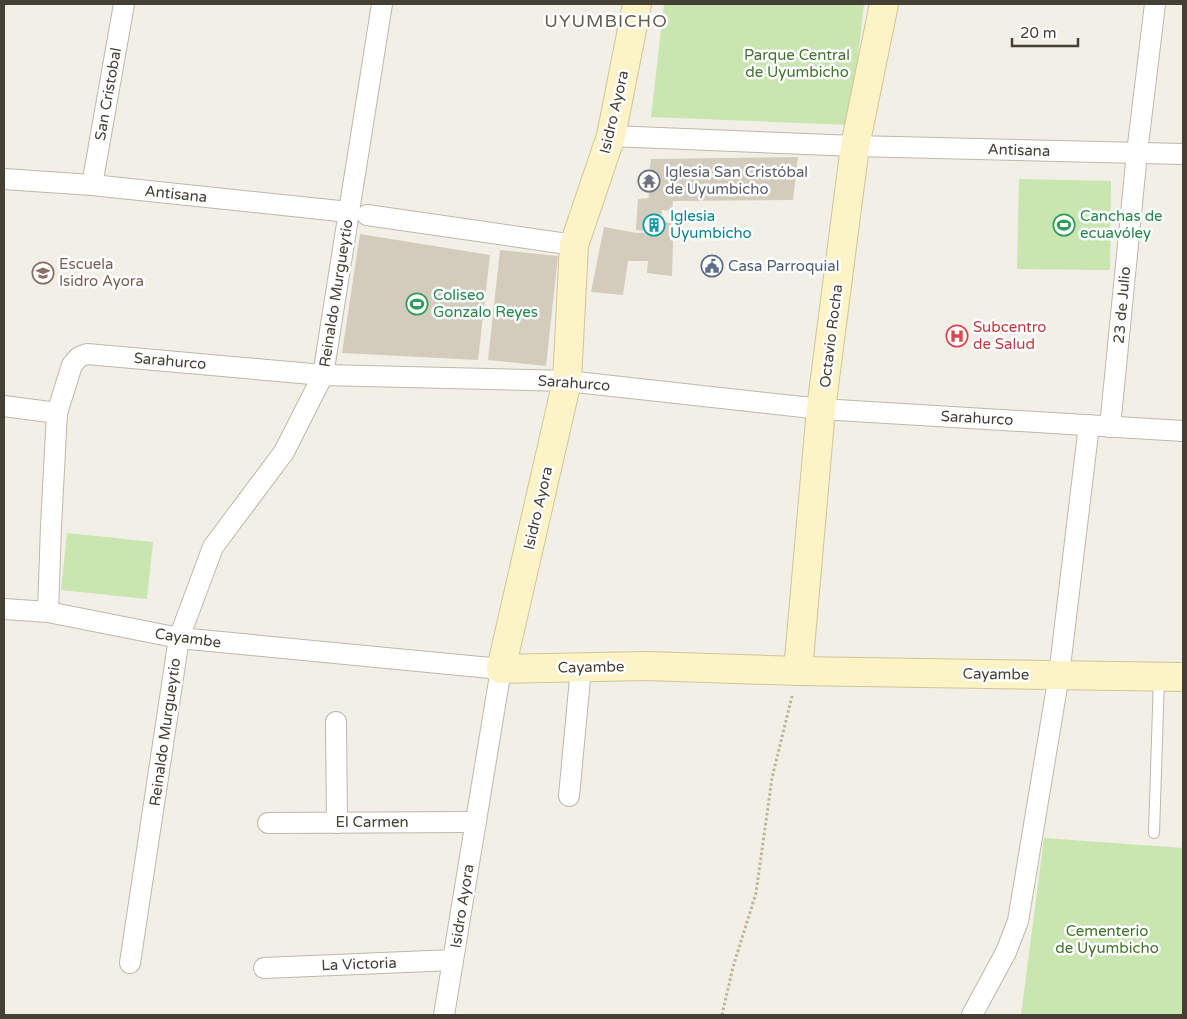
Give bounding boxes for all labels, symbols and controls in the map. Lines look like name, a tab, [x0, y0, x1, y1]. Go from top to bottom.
district label: UYUMBICHO	[544, 10, 668, 32]
scale bar	[1012, 15, 1078, 47]
text: 20 m	[1020, 24, 1057, 42]
street label: San Cristobal	[91, 46, 125, 142]
park label: Parque Central de Uyumbicho	[744, 46, 850, 81]
street label: Isidro Ayora	[596, 69, 632, 155]
street label: Antisana	[987, 140, 1051, 160]
place label: Iglesia San Cristóbal de Uyumbicho	[665, 163, 808, 198]
temple icon: Iglesia San Cristóbal de Uyumbicho	[637, 169, 661, 193]
street label: Antisana	[144, 182, 208, 206]
place label: Iglesia Uyumbicho	[670, 207, 752, 242]
place label: Canchas de ecuavóley	[1080, 207, 1163, 242]
building icon: Iglesia Uyumbicho	[642, 213, 666, 237]
sports icon: Canchas de ecuavóley	[1052, 213, 1076, 237]
street label: Reinaldo Murgueytio	[315, 218, 357, 368]
public building icon: Casa Parroquial	[700, 254, 724, 278]
place label: Escuela Isidro Ayora	[59, 255, 144, 290]
place label: Casa Parroquial	[728, 257, 839, 275]
school or university icon: Escuela Isidro Ayora	[31, 261, 55, 285]
street label: 23 de Julio	[1110, 266, 1134, 344]
street label: Octavio Rocha	[816, 283, 846, 389]
place label: Coliseo Gonzalo Reyes	[433, 286, 538, 321]
sports icon: Coliseo Gonzalo Reyes	[405, 292, 429, 316]
place label: Subcentro de Salud	[973, 318, 1046, 353]
hospital icon: Subcentro de Salud	[945, 324, 969, 348]
street label: Sarahurco	[133, 349, 207, 373]
street label: Sarahurco	[537, 371, 611, 395]
street label: Sarahurco	[940, 407, 1014, 429]
street label: Isidro Ayora	[520, 465, 556, 551]
street label: Cayambe	[154, 624, 222, 652]
street label: Reinaldo Murgueytio	[146, 657, 184, 807]
street label: Cayambe	[557, 657, 625, 677]
street label: Cayambe	[962, 664, 1030, 684]
street label: El Carmen	[335, 813, 409, 831]
street label: Isidro Ayora	[446, 863, 478, 949]
park label: Cementerio de Uyumbicho	[1055, 922, 1159, 957]
street label: La Victoria	[321, 954, 397, 974]

